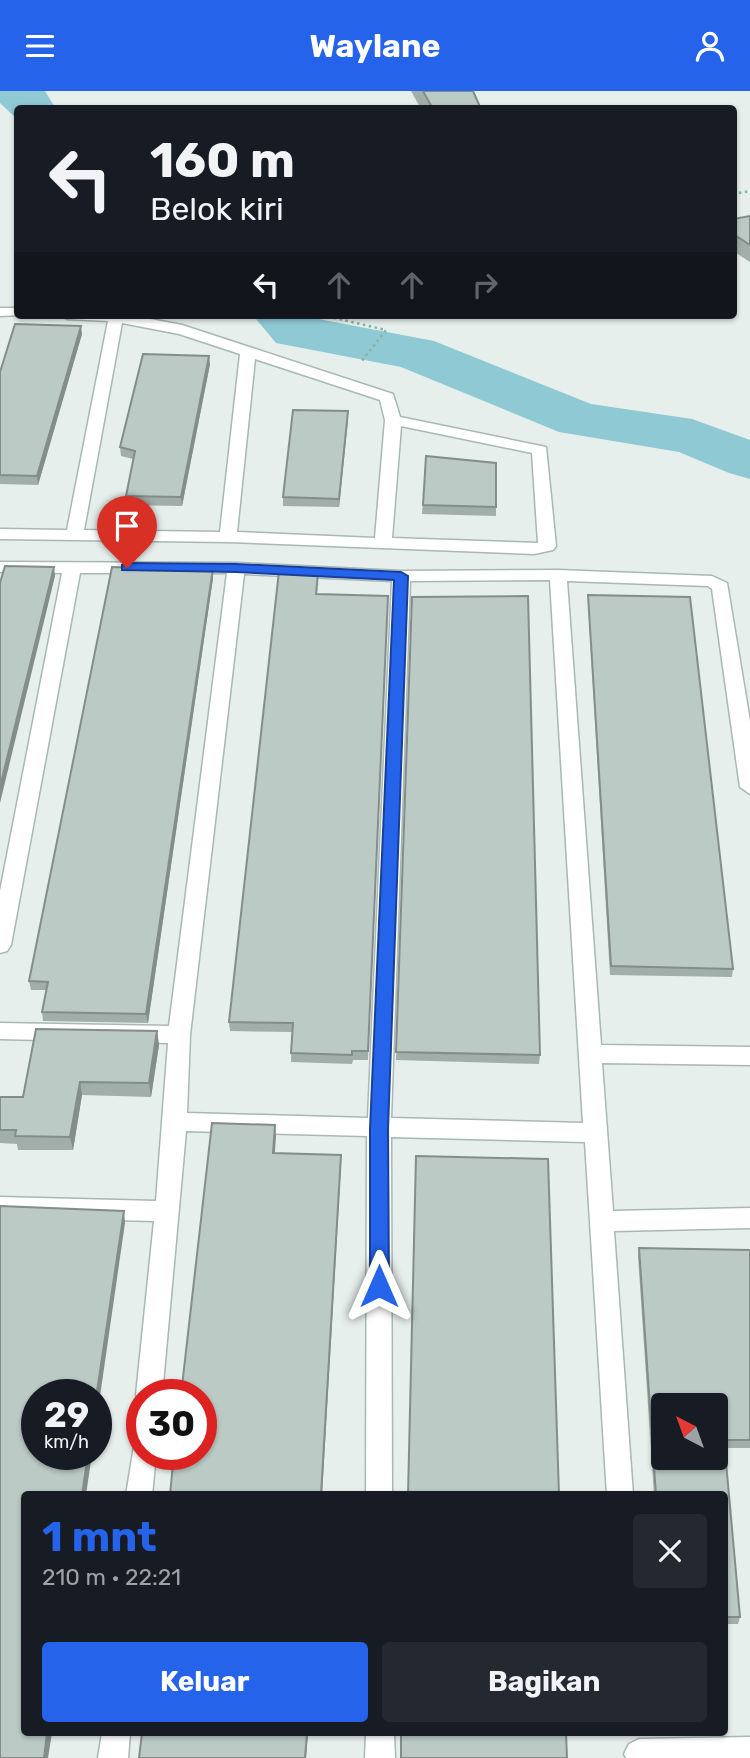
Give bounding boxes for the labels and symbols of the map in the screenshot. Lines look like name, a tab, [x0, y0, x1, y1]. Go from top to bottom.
pin	[97, 496, 157, 568]
position arrow	[342, 1249, 416, 1323]
speed limit sign: 30	[126, 1379, 217, 1470]
north arrow	[651, 1393, 728, 1470]

